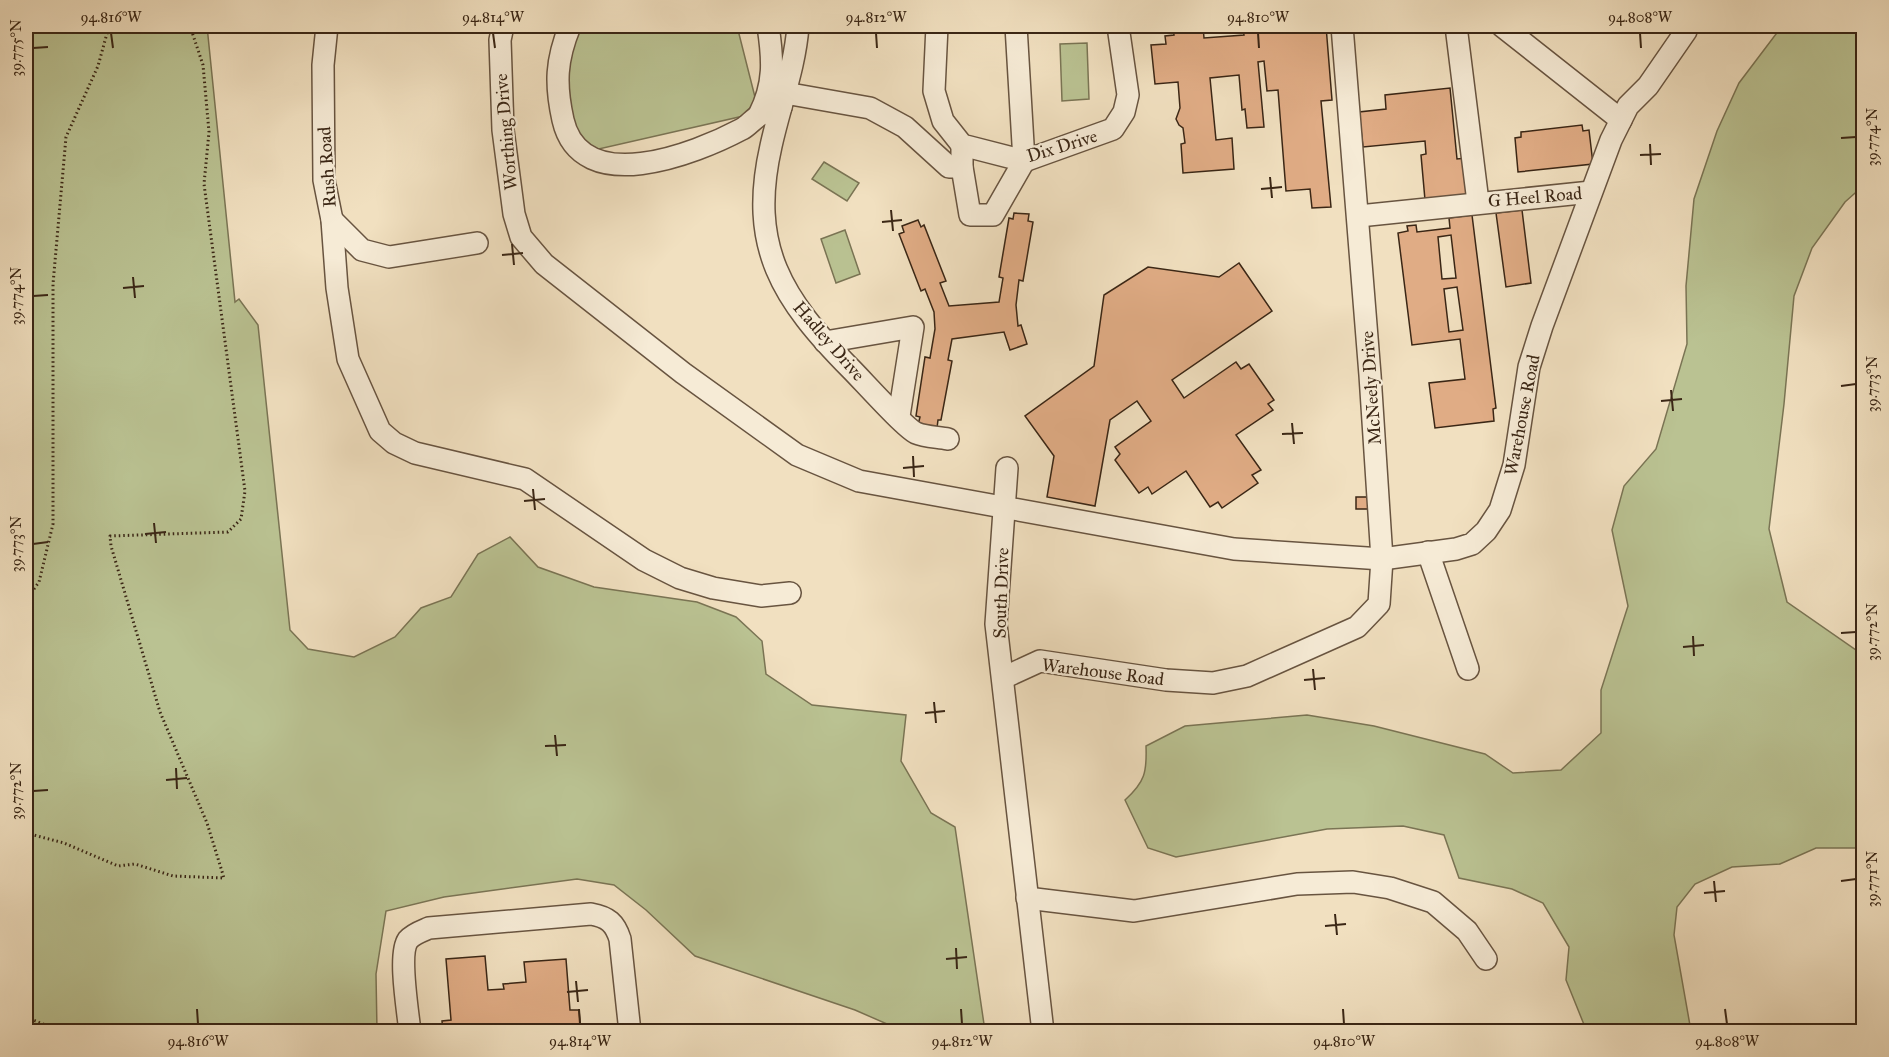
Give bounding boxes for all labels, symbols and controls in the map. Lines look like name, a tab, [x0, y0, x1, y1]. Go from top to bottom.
text: 94.816°W	[80, 8, 142, 26]
text: 94.814°W	[462, 8, 525, 26]
text: 94.812°W	[846, 8, 907, 26]
text: 94.810°W	[1227, 8, 1290, 26]
text: 94.808°W	[1608, 8, 1673, 26]
text: 39.775°N	[7, 19, 25, 77]
street label: Worthing Drive	[490, 73, 523, 191]
text: 39.774°N	[1863, 108, 1881, 166]
street label: Dix Drive	[1024, 125, 1100, 167]
street label: Rush Road	[313, 126, 341, 208]
street label: G Heel Road	[1487, 182, 1583, 212]
text: 39.774°N	[7, 267, 25, 325]
street label: Hadley Drive	[788, 297, 870, 385]
street label: McNeely Drive	[1356, 330, 1386, 446]
street label: Warehouse Road	[1499, 353, 1545, 477]
text: 39.773°N	[1863, 356, 1881, 412]
text: 39.773°N	[7, 516, 25, 572]
street label: South Drive	[988, 547, 1014, 639]
text: 39.772°N	[1863, 603, 1881, 661]
street label: Warehouse Road	[1041, 654, 1165, 690]
text: 39.772°N	[7, 762, 25, 820]
text: 39.771°N	[1863, 851, 1881, 907]
text: 94.816°W	[167, 1032, 229, 1050]
text: 94.814°W	[549, 1032, 612, 1050]
text: 94.812°W	[932, 1032, 993, 1050]
text: 94.810°W	[1313, 1032, 1376, 1050]
text: 94.808°W	[1695, 1032, 1760, 1050]

